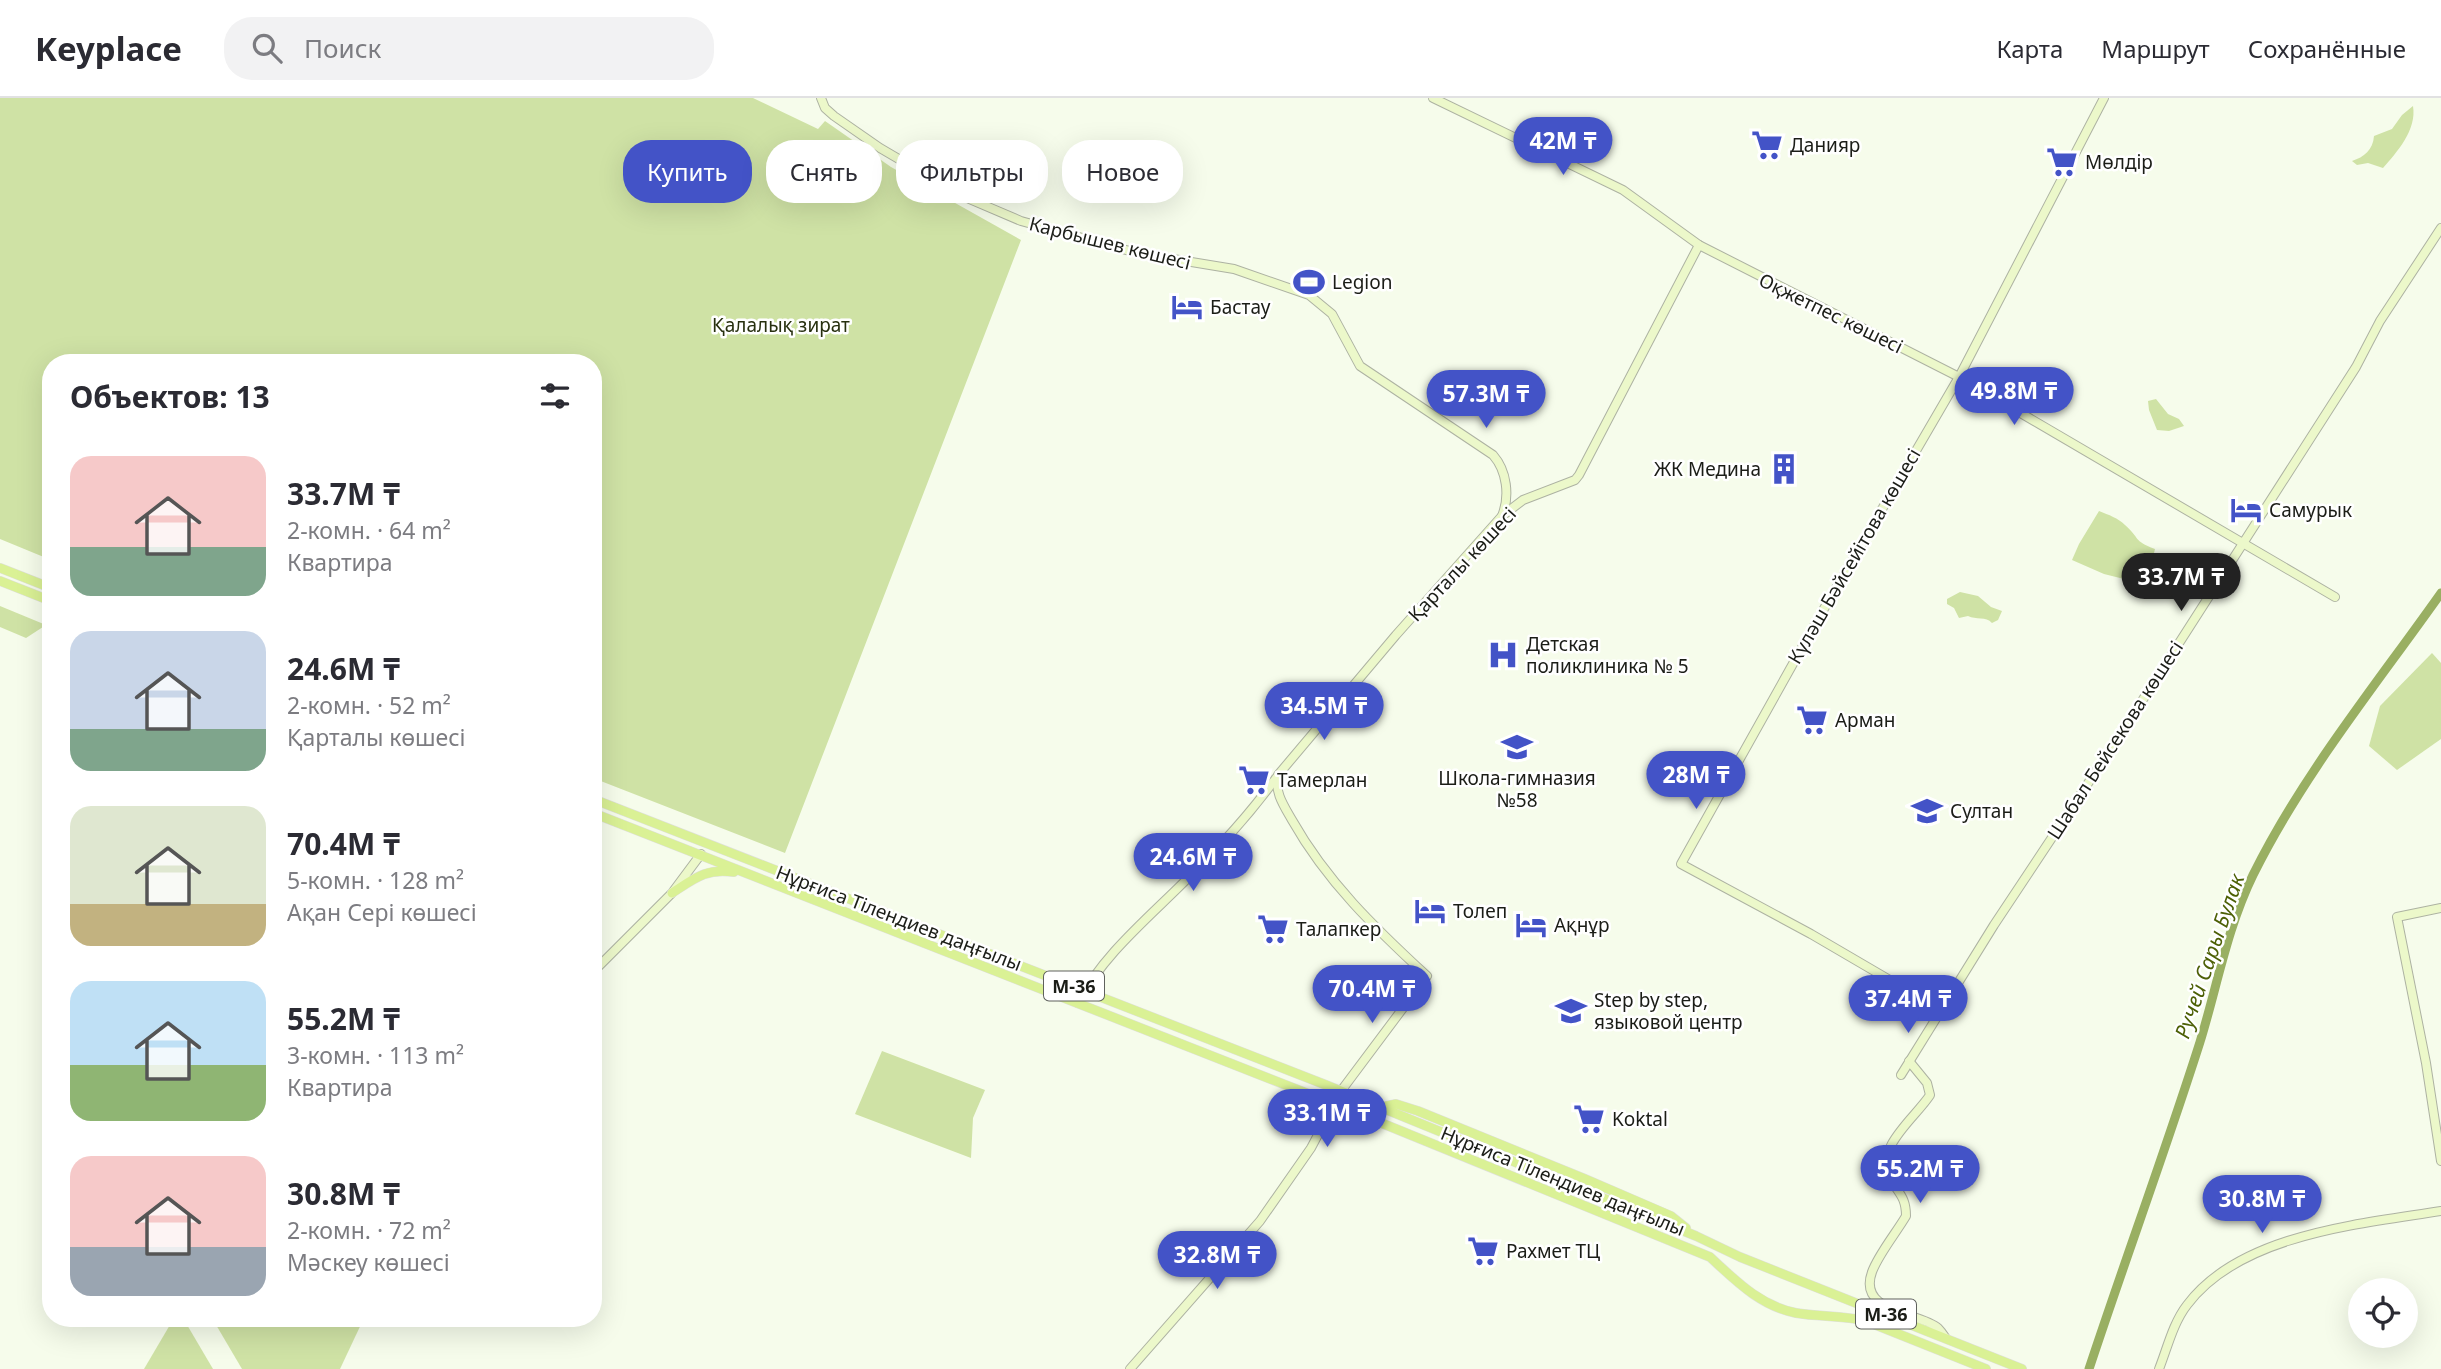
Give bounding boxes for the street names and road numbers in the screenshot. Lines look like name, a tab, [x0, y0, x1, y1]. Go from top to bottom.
street label: Карбышев көшесі	[1027, 210, 1193, 276]
street label: Оқжетпес көшесі	[1755, 267, 1907, 359]
street label: Күләш Бәйсейітова көшесі	[1782, 443, 1926, 669]
street label: Қарталы көшесі	[1402, 501, 1522, 627]
street label: Шабал Бейсекова көшесі	[2041, 636, 2189, 844]
street label: Нұрғиса Тілендиев даңғылы	[772, 859, 1026, 977]
road number: M-36	[1044, 972, 1104, 1001]
street label: Нұрғиса Тілендиев даңғылы	[1437, 1120, 1689, 1242]
road number: M-36	[1856, 1300, 1916, 1329]

